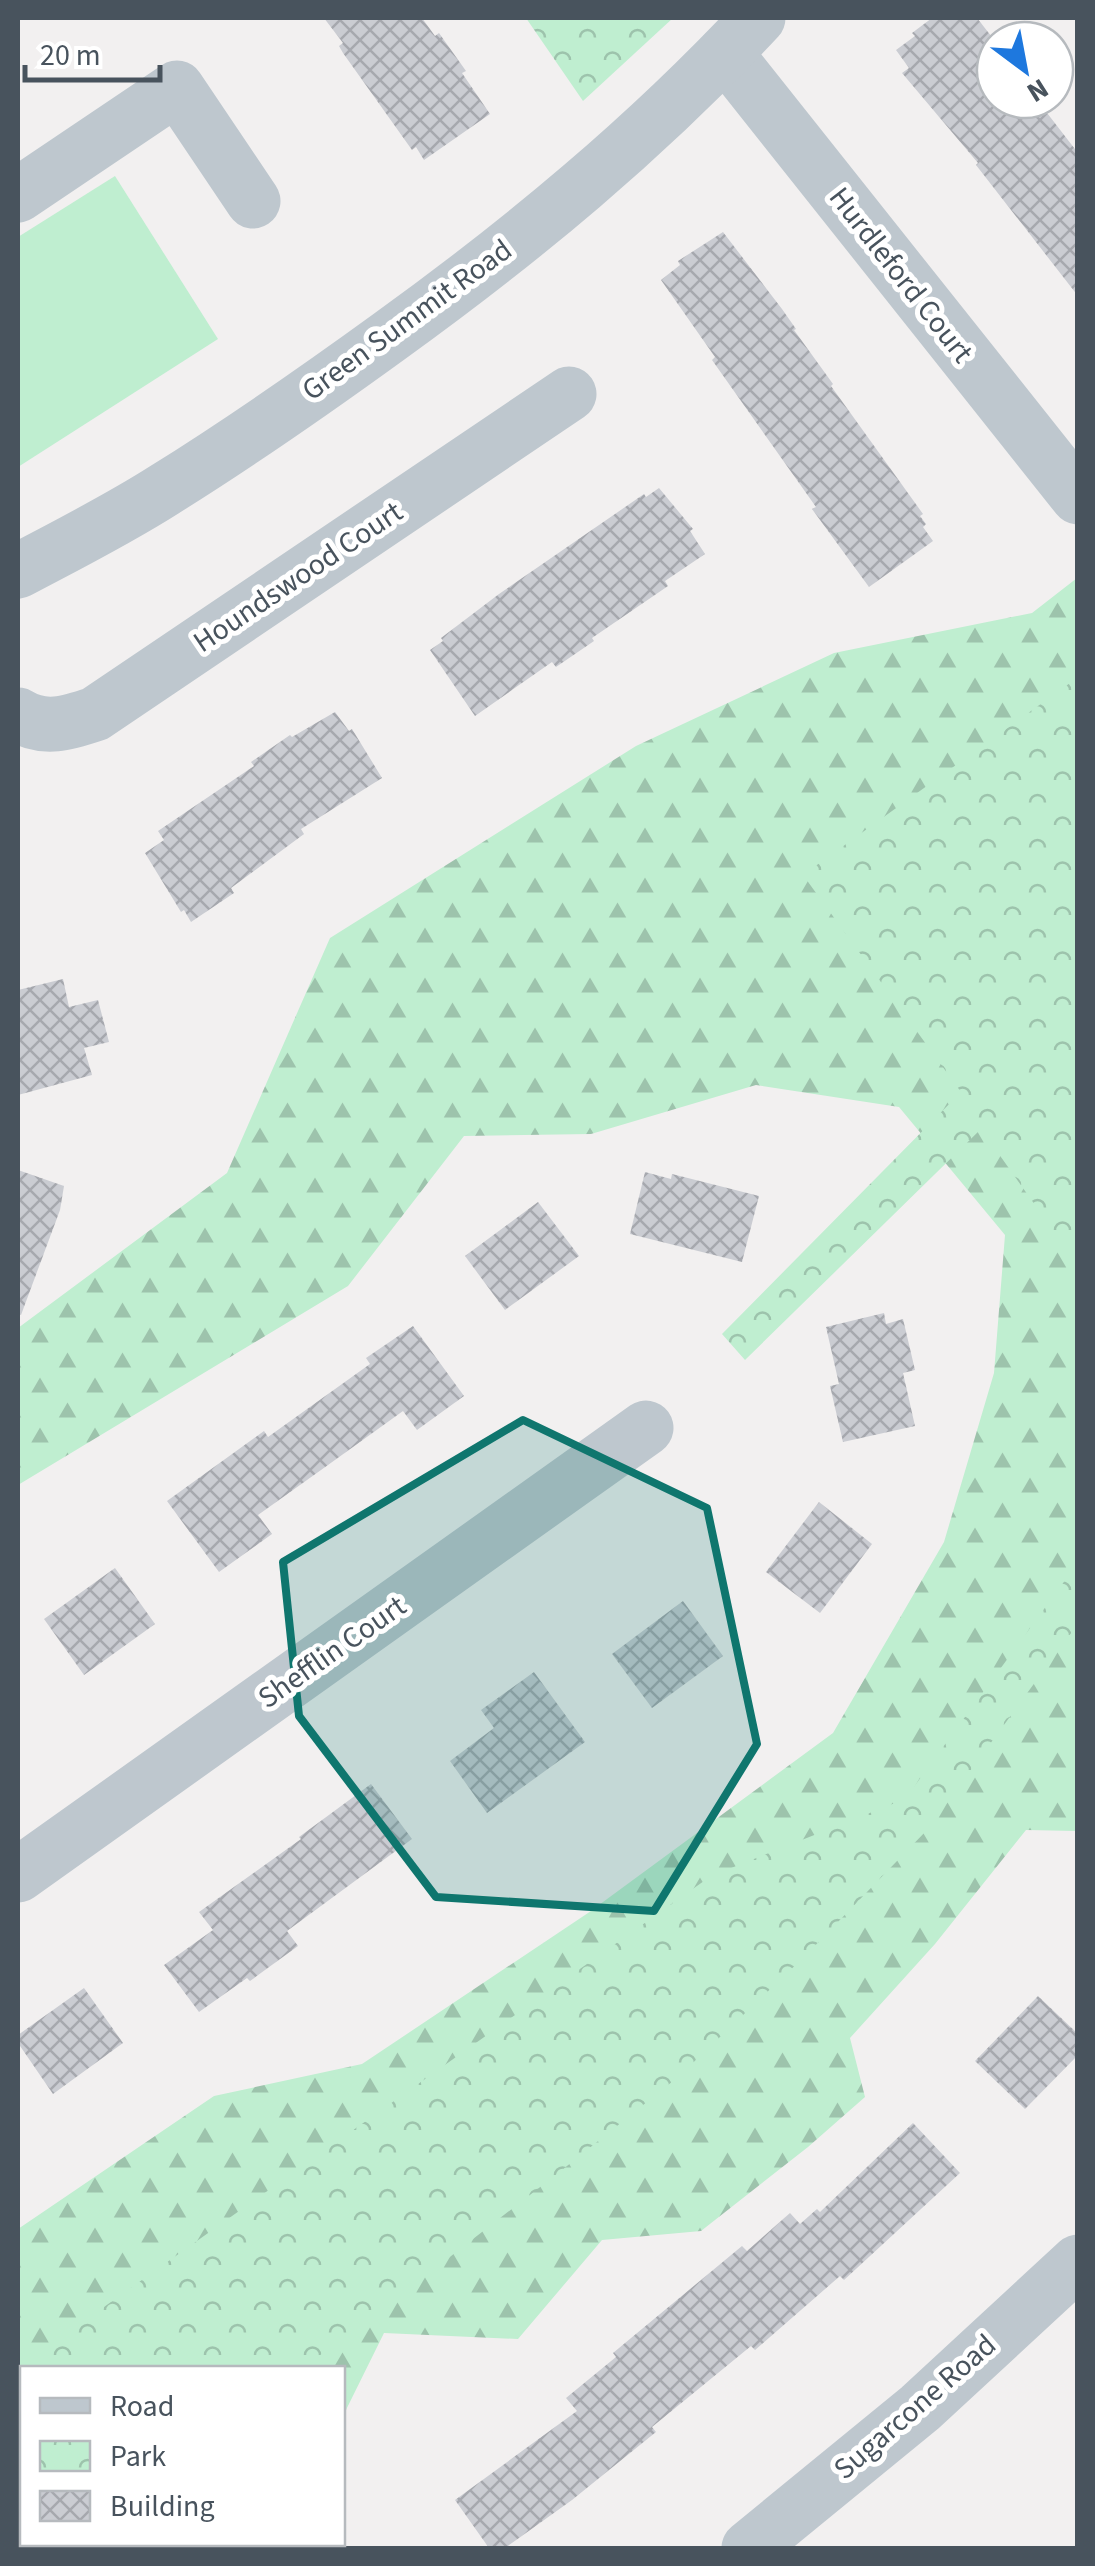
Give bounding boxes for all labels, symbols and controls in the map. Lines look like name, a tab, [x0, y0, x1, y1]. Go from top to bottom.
scale bar	[25, 20, 160, 82]
north arrow	[975, 20, 1075, 120]
text: 20 m	[40, 34, 101, 77]
text: N	[1019, 68, 1056, 112]
street label: Hurdleford Court	[819, 178, 983, 372]
street label: Green Summit Road	[293, 229, 521, 411]
street label: Houndswood Court	[185, 491, 411, 663]
street label: Shefflin Court	[249, 1585, 415, 1719]
street label: Sugarcone Road	[824, 2324, 1006, 2490]
legend	[20, 2366, 345, 2546]
text: Road	[110, 2385, 174, 2428]
text: Park	[110, 2435, 166, 2478]
text: Building	[110, 2485, 215, 2528]

